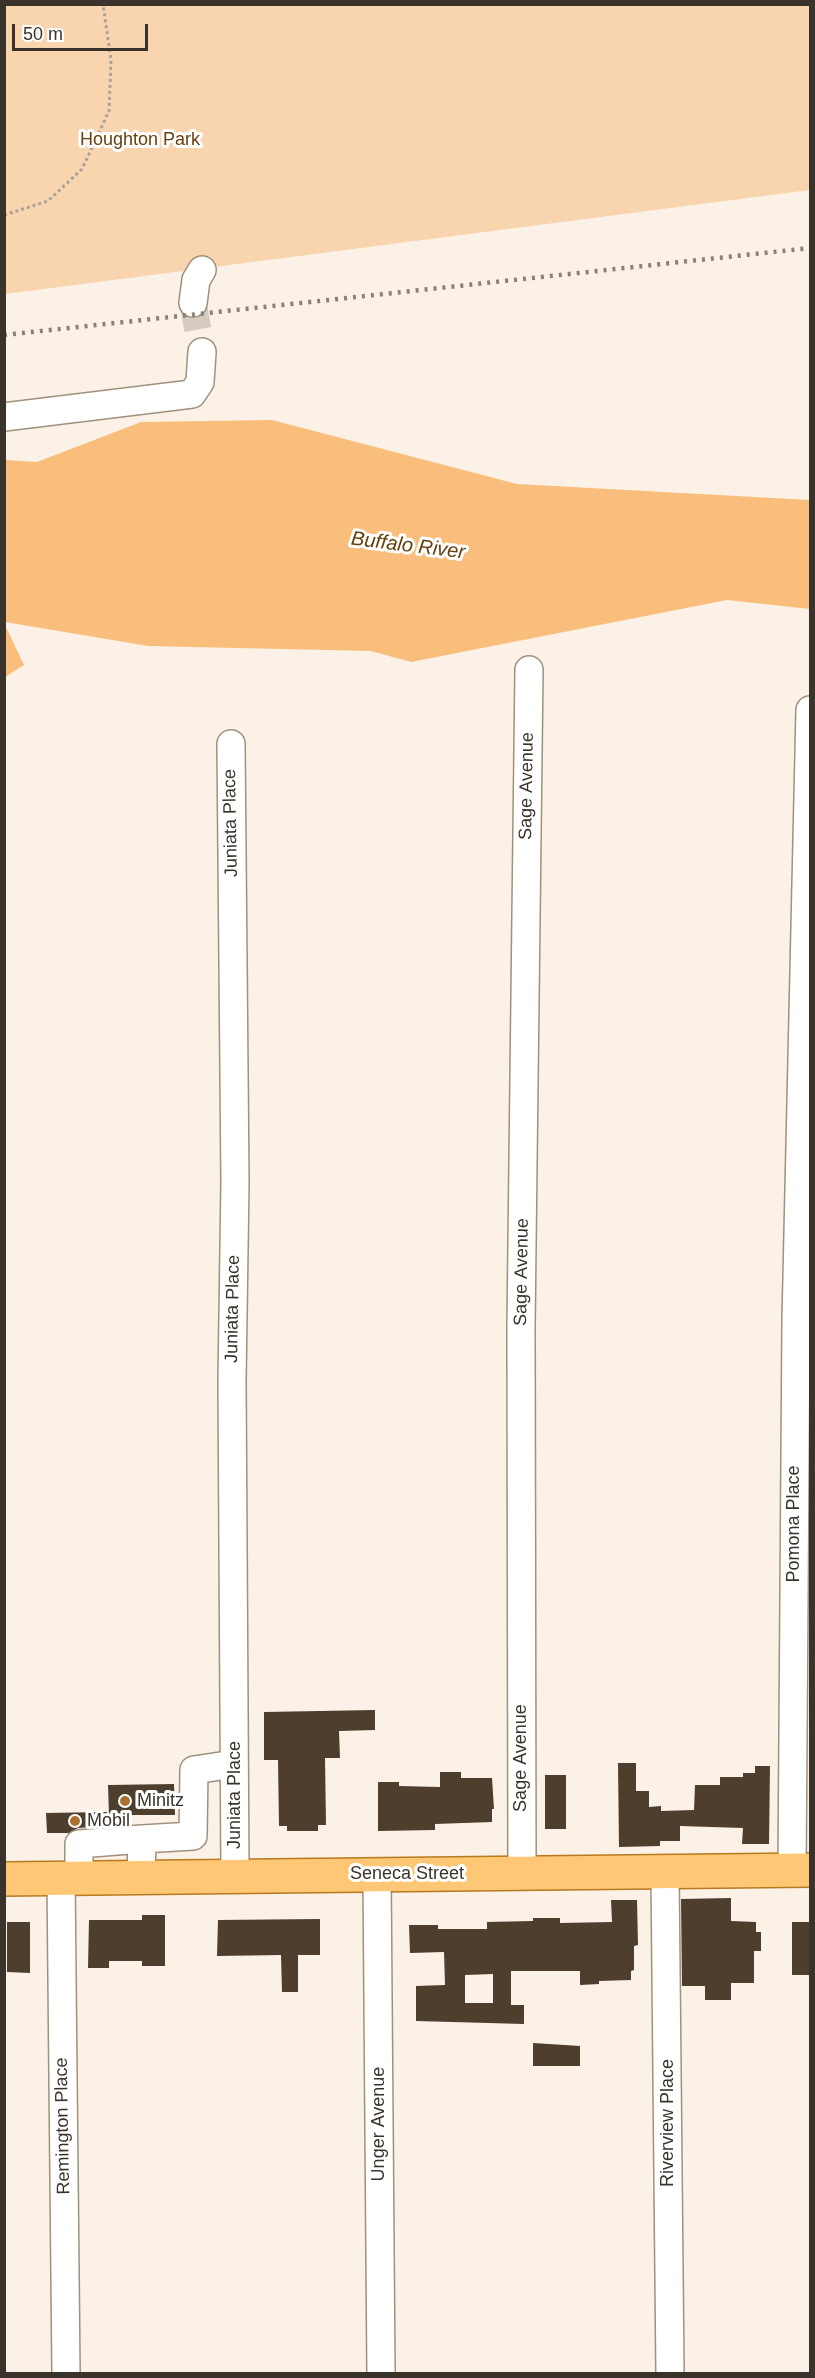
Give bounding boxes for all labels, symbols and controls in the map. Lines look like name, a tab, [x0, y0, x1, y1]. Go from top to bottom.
scale bar	[15, 12, 152, 50]
text: 50 m	[23, 24, 63, 44]
park label: Houghton Park	[80, 129, 200, 151]
water label: Buffalo River	[350, 527, 466, 565]
street label: Sage Avenue	[515, 732, 539, 840]
street label: Juniata Place	[219, 769, 243, 877]
street label: Sage Avenue	[510, 1218, 534, 1326]
street label: Juniata Place	[221, 1255, 245, 1363]
street label: Pomona Place	[783, 1465, 805, 1583]
street label: Sage Avenue	[510, 1704, 532, 1812]
street label: Juniata Place	[224, 1741, 246, 1849]
place label: Minitz	[137, 1790, 184, 1812]
marker: Minitz	[118, 1794, 132, 1808]
place label: Mobil	[87, 1810, 130, 1832]
marker: Mobil	[68, 1814, 82, 1828]
street label: Seneca Street	[350, 1863, 464, 1885]
street label: Remington Place	[51, 2057, 75, 2195]
street label: Riverview Place	[657, 2059, 679, 2187]
street label: Unger Avenue	[368, 2067, 390, 2181]

